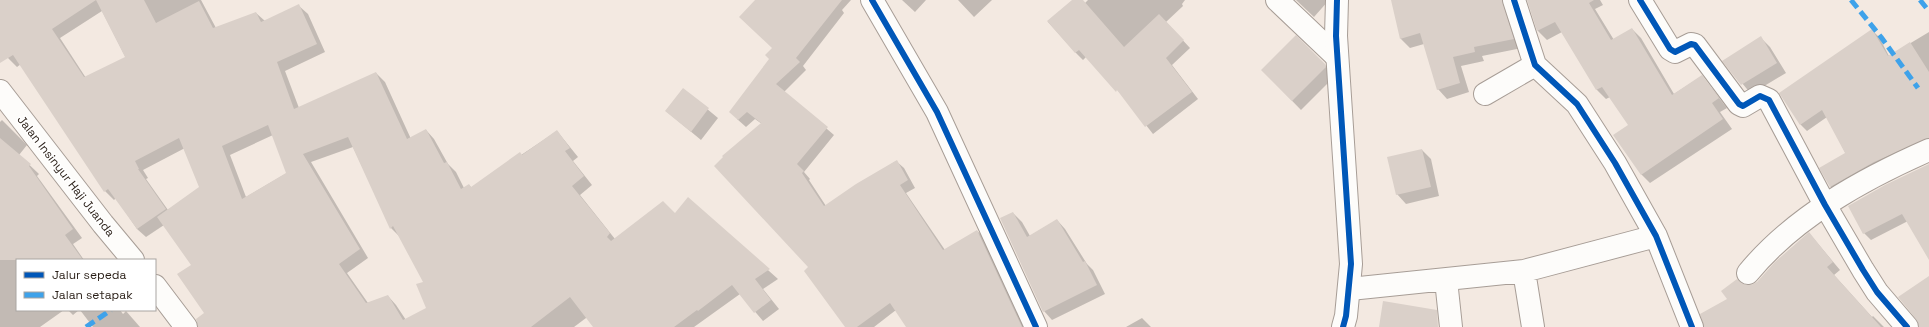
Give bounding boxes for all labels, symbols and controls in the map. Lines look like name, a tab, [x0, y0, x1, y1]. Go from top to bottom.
street label: Jalan Insinyur Haji Juanda	[14, 112, 119, 240]
legend	[16, 259, 156, 311]
text: Jalur sepeda	[52, 267, 127, 283]
text: Jalan setapak	[52, 287, 133, 303]

